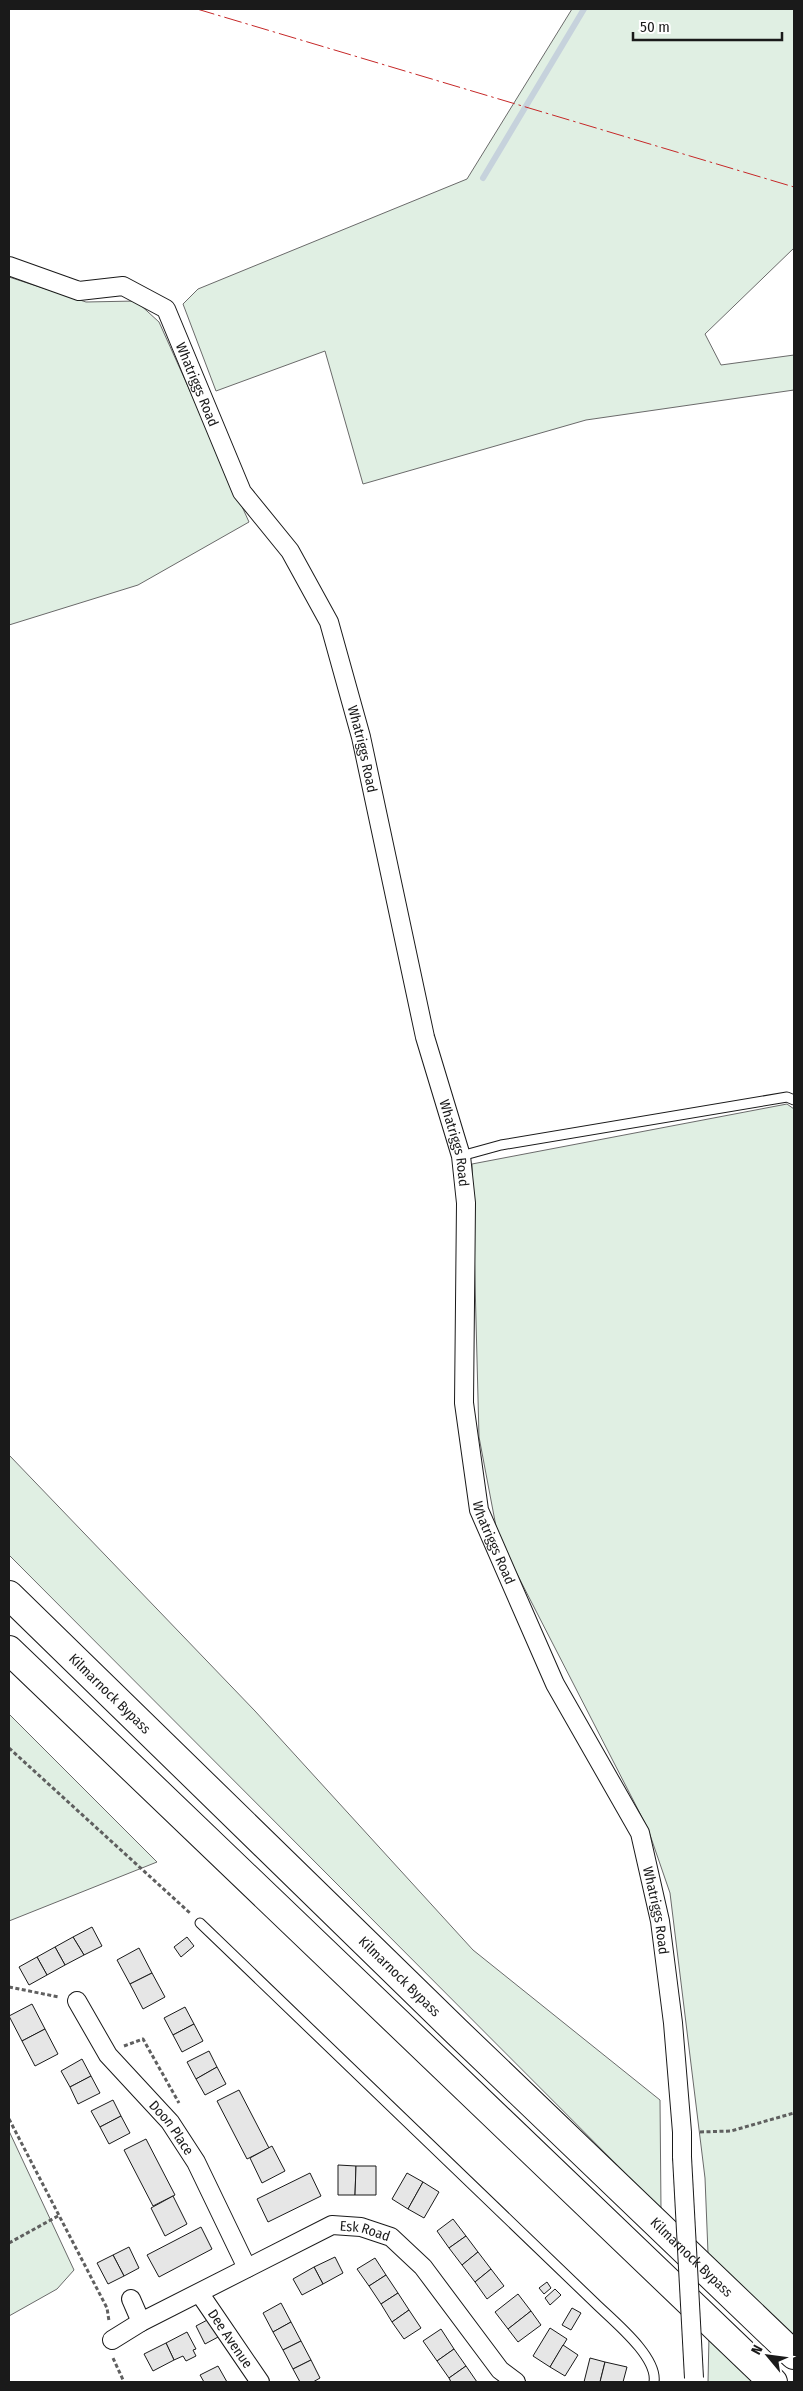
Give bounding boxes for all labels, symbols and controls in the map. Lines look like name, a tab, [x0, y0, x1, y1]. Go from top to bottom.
scale bar	[633, 10, 782, 42]
text: 50 m	[640, 18, 670, 36]
street label: Whatriggs Road	[172, 340, 222, 429]
street label: Whatriggs Road	[344, 703, 381, 794]
street label: Whatriggs Road	[436, 1097, 473, 1187]
street label: Whatriggs Road	[469, 1500, 519, 1587]
street label: Kilmarnock Bypass	[65, 1650, 154, 1737]
street label: Whatriggs Road	[639, 1865, 673, 1955]
street label: Kilmarnock Bypass	[355, 1933, 444, 2020]
street label: Doon Place	[146, 2097, 198, 2158]
street label: Kilmarnock Bypass	[647, 2214, 736, 2300]
street label: Esk Road	[339, 2217, 392, 2245]
street label: Dee Avenue	[204, 2306, 256, 2371]
north arrow	[743, 2331, 793, 2381]
text: N	[748, 2342, 767, 2358]

